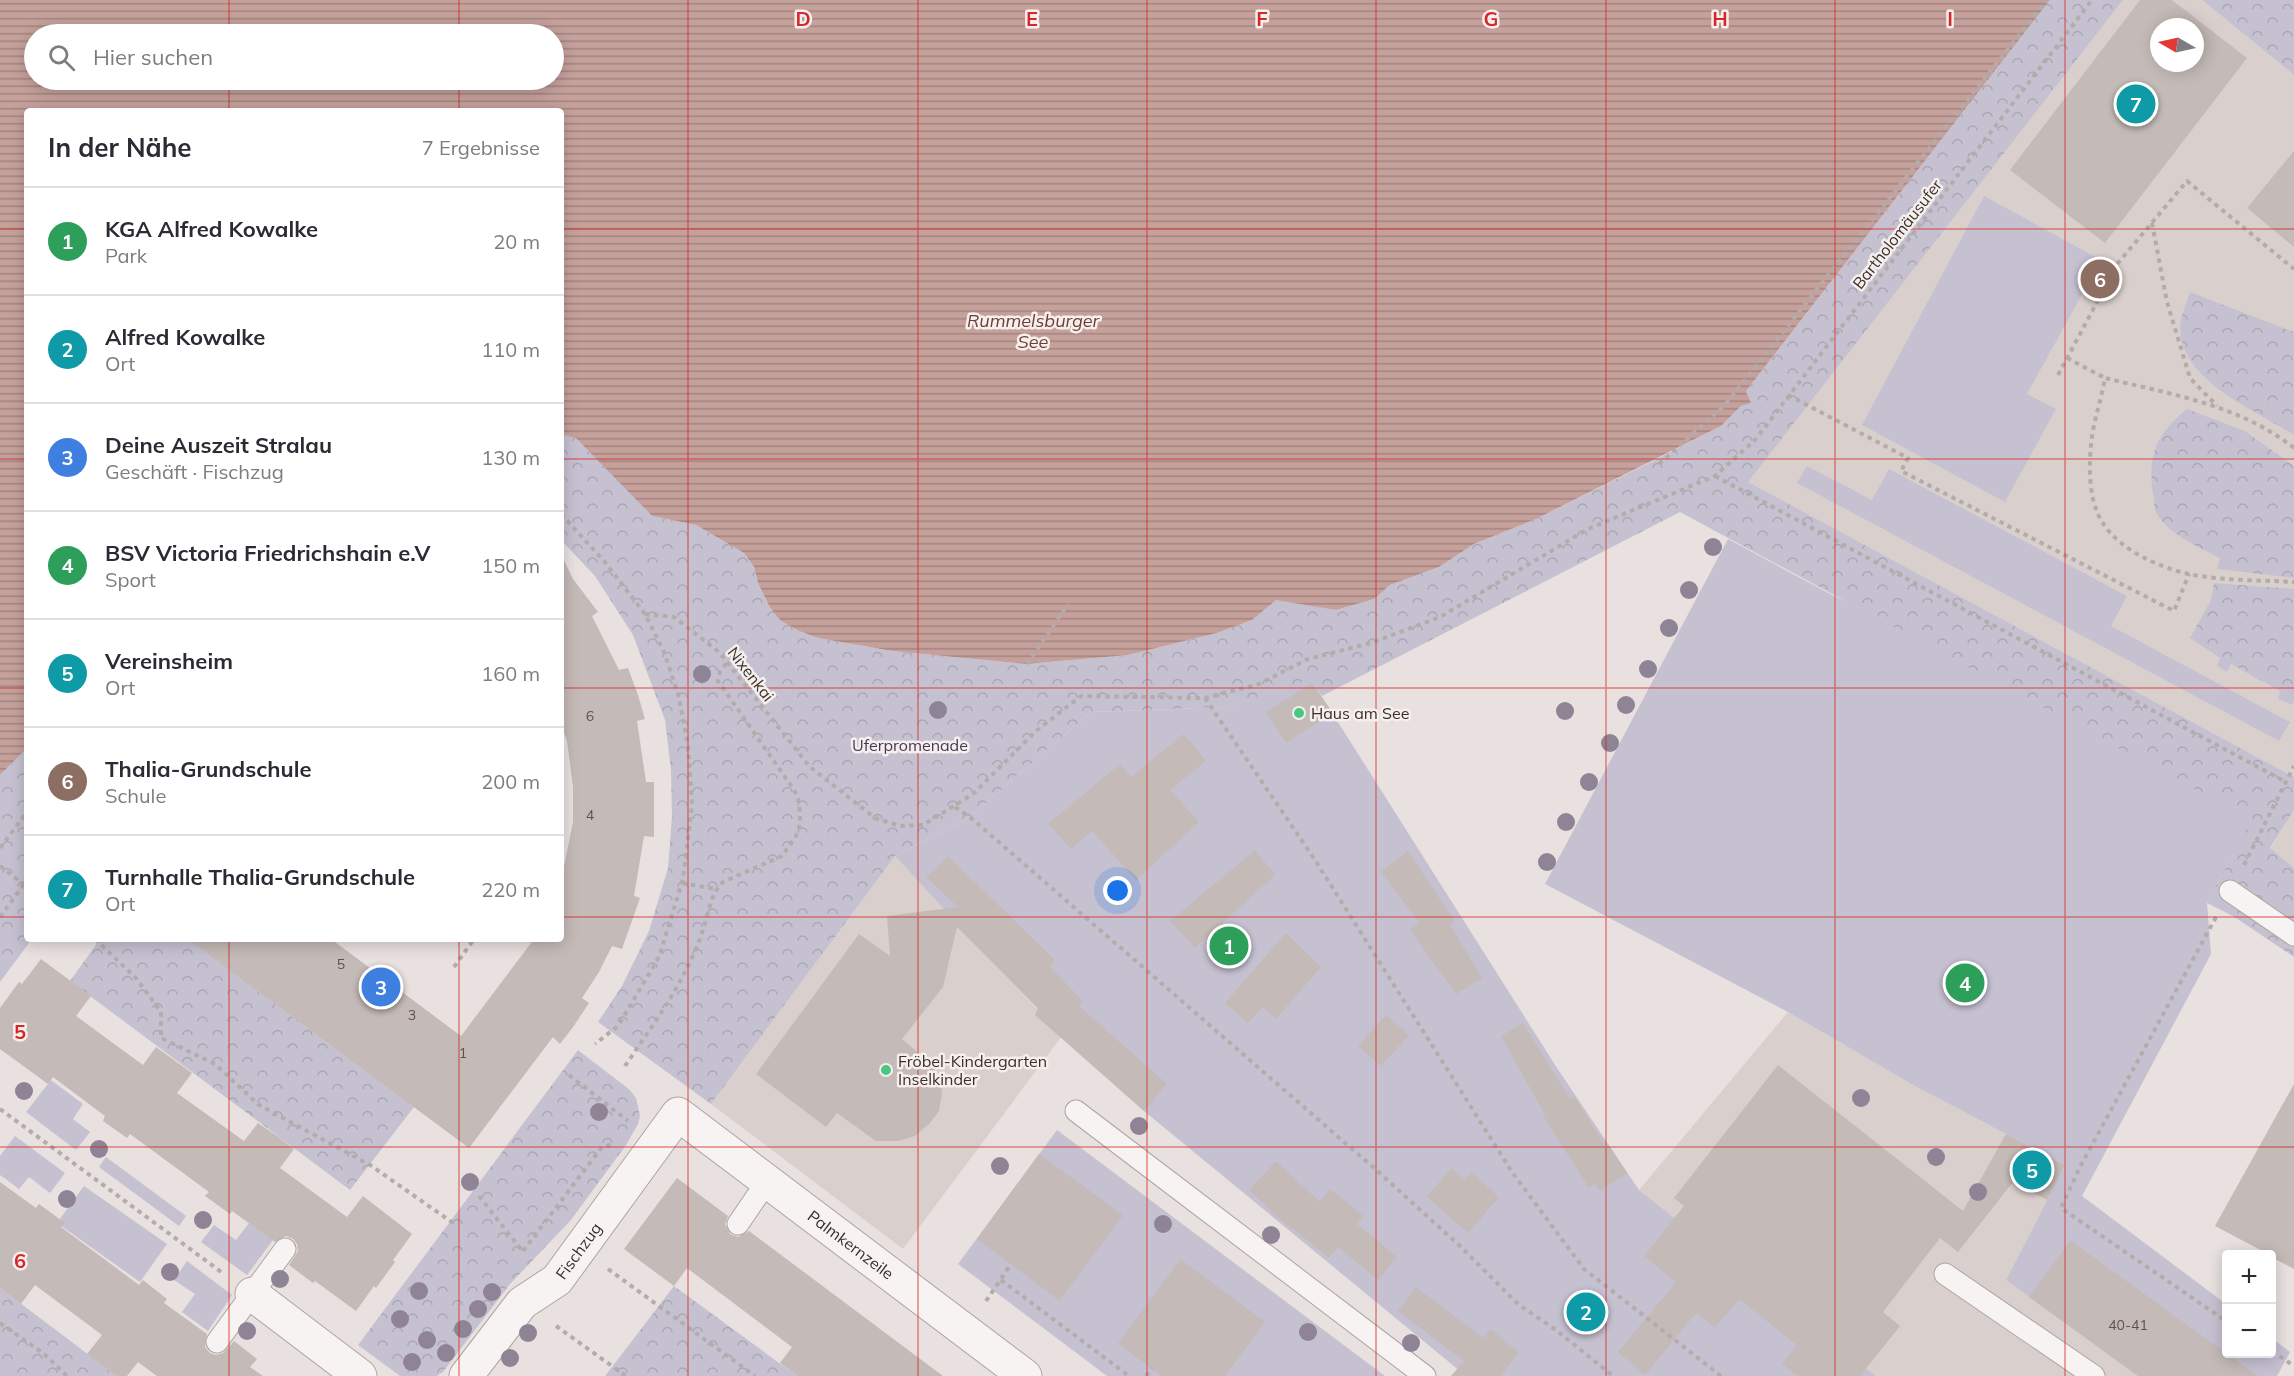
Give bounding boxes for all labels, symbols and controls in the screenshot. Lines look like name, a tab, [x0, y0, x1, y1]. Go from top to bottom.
text: D	[795, 6, 811, 31]
text: E	[1026, 6, 1038, 31]
text: F	[1256, 6, 1268, 31]
text: G	[1484, 6, 1498, 31]
text: H	[1712, 6, 1728, 31]
text: I	[1947, 6, 1953, 31]
north arrow	[2150, 18, 2204, 72]
search box	[24, 24, 564, 90]
icon: search	[45, 41, 78, 74]
text: Hier suchen	[93, 43, 213, 71]
pin: 7	[2116, 82, 2156, 126]
text: In der Nähe	[48, 131, 192, 164]
text: 7 Ergebnisse	[422, 135, 540, 160]
street label: Bartholomäusufer	[1848, 175, 1946, 293]
text: KGA Alfred Kowalke	[105, 215, 318, 243]
text: 1	[62, 229, 74, 254]
text: 20 m	[493, 229, 540, 254]
text: Park	[105, 243, 147, 268]
pin: 6	[2080, 256, 2120, 302]
water label: Rummelsburger See	[967, 309, 1101, 353]
text: Alfred Kowalke	[105, 323, 265, 351]
text: 2	[62, 337, 74, 362]
text: 110 m	[481, 337, 540, 362]
text: Ort	[105, 351, 135, 376]
text: Deine Auszeit Stralau	[105, 431, 332, 459]
text: 3	[62, 445, 74, 470]
text: 130 m	[481, 445, 540, 470]
text: Geschäft · Fischzug	[105, 459, 284, 484]
text: BSV Victoria Friedrichshain e.V	[105, 539, 430, 567]
text: 4	[62, 553, 74, 578]
text: 150 m	[481, 553, 540, 578]
text: Sport	[105, 567, 156, 592]
street label: Nixenkai	[723, 643, 779, 705]
text: Vereinsheim	[105, 647, 233, 675]
text: 5	[62, 661, 74, 686]
text: 160 m	[481, 661, 540, 686]
text: Ort	[105, 675, 135, 700]
place label: Haus am See	[1311, 703, 1409, 723]
marker: Haus am See	[1292, 706, 1306, 720]
house number: 6	[586, 707, 594, 725]
park label: Uferpromenade	[852, 735, 968, 755]
text: Thalia-Grundschule	[105, 755, 312, 783]
text: 6	[62, 769, 74, 794]
text: 200 m	[481, 769, 540, 794]
text: Schule	[105, 783, 166, 808]
house number: 4	[586, 806, 595, 824]
text: Turnhalle Thalia-Grundschule	[105, 863, 415, 891]
your location	[1103, 876, 1132, 905]
text: 7	[62, 877, 74, 902]
text: 220 m	[481, 877, 540, 902]
text: Ort	[105, 891, 135, 916]
pin: 1	[1210, 924, 1248, 968]
house number: 5	[337, 955, 345, 973]
pin: 4	[1946, 960, 1984, 1006]
pin: 3	[362, 964, 400, 1010]
house number: 3	[408, 1006, 416, 1024]
text: 5	[14, 1019, 26, 1044]
house number: 1	[459, 1044, 467, 1062]
place label: Fröbel-Kindergarten Inselkinder	[898, 1051, 1047, 1089]
marker: Fröbel-Kindergarten Inselkinder	[879, 1063, 893, 1077]
pin: 5	[2012, 1148, 2052, 1192]
street label: Palmkernzeile	[804, 1206, 898, 1283]
street label: Fischzug	[551, 1219, 606, 1283]
text: 6	[14, 1248, 26, 1273]
map controls	[2222, 1250, 2276, 1358]
button: +	[2222, 1250, 2276, 1304]
pin: 2	[1566, 1290, 1606, 1334]
button: −	[2222, 1304, 2276, 1358]
house number: 40-41	[2108, 1316, 2148, 1334]

